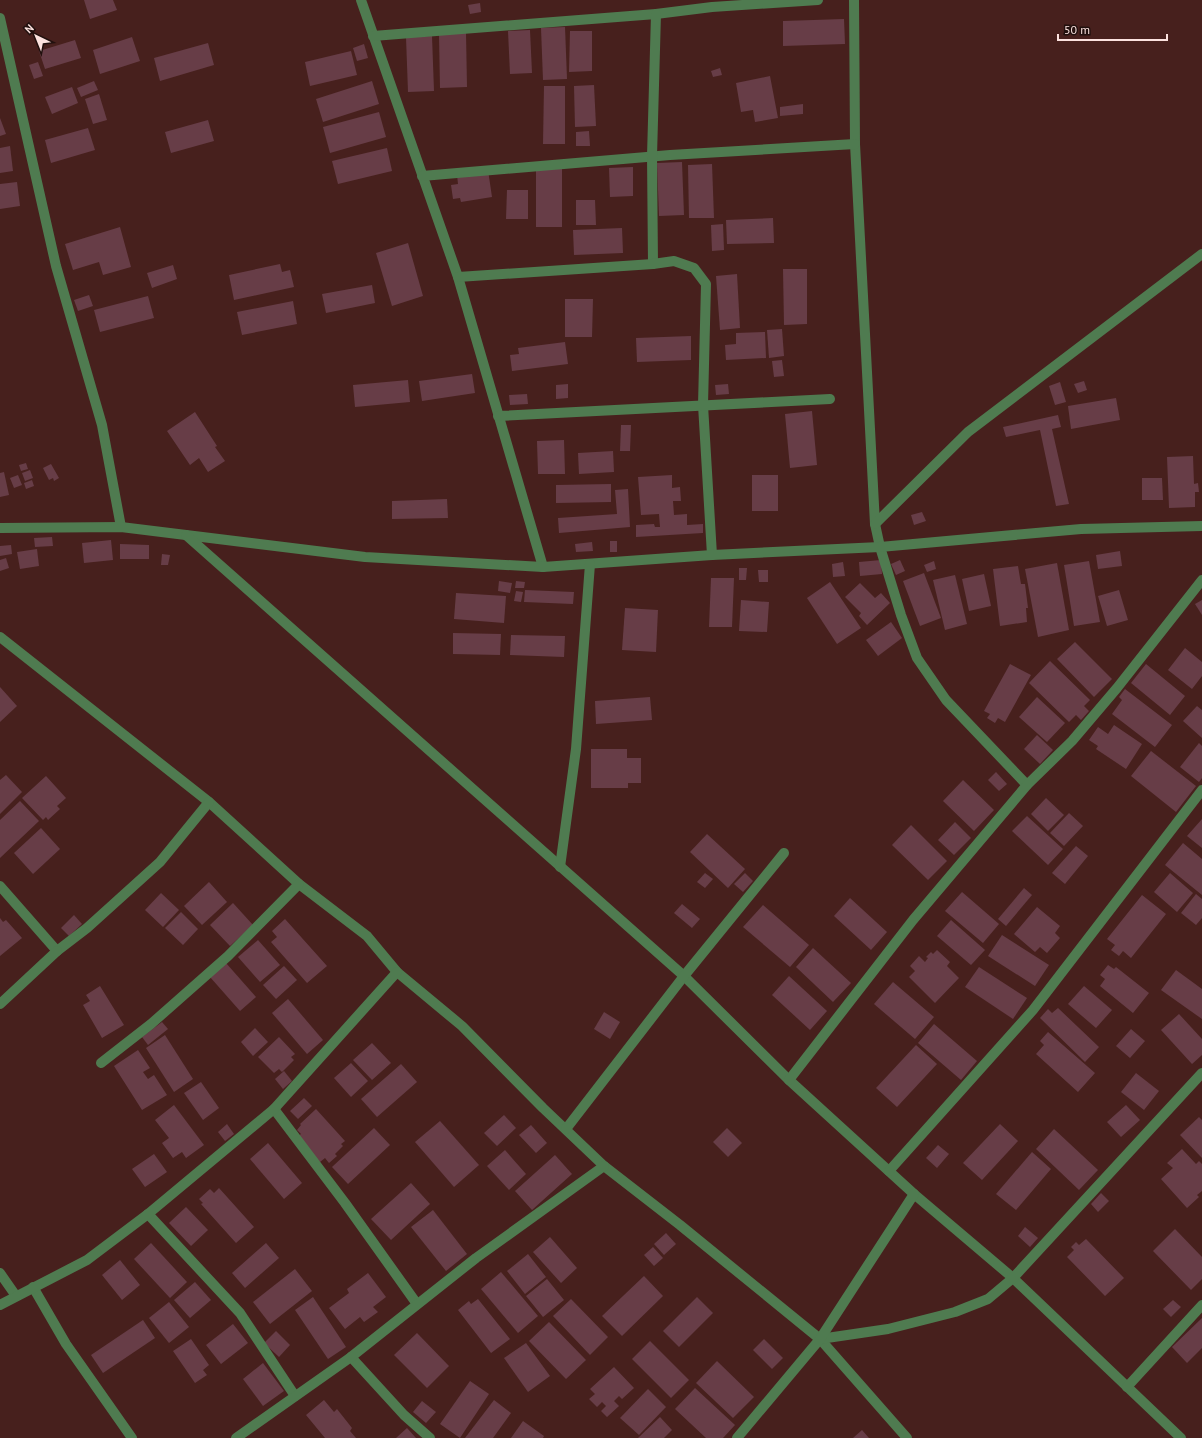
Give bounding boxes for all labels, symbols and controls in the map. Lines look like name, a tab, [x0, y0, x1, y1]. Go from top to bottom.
north arrow	[16, 16, 56, 56]
scale bar	[1058, 16, 1167, 42]
text: N	[22, 21, 37, 36]
text: 50 m	[1064, 22, 1090, 37]

